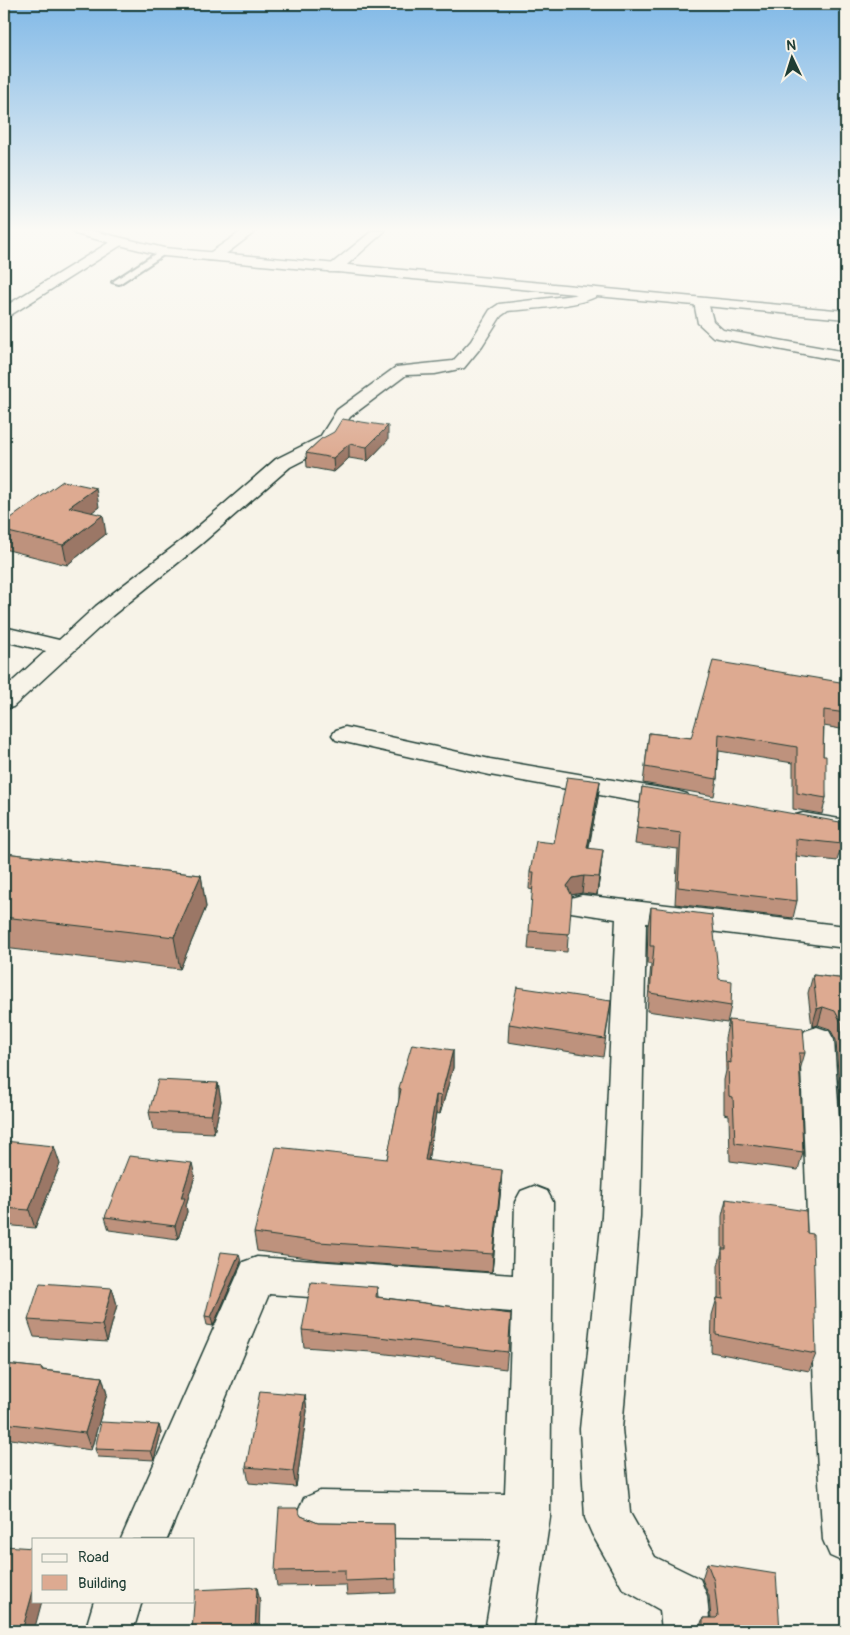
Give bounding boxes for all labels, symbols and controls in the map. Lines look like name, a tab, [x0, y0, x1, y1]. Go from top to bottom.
north arrow	[768, 32, 818, 82]
text: N	[786, 37, 796, 54]
legend	[32, 1538, 195, 1602]
text: Road	[78, 1548, 109, 1567]
text: Building	[78, 1574, 126, 1593]

